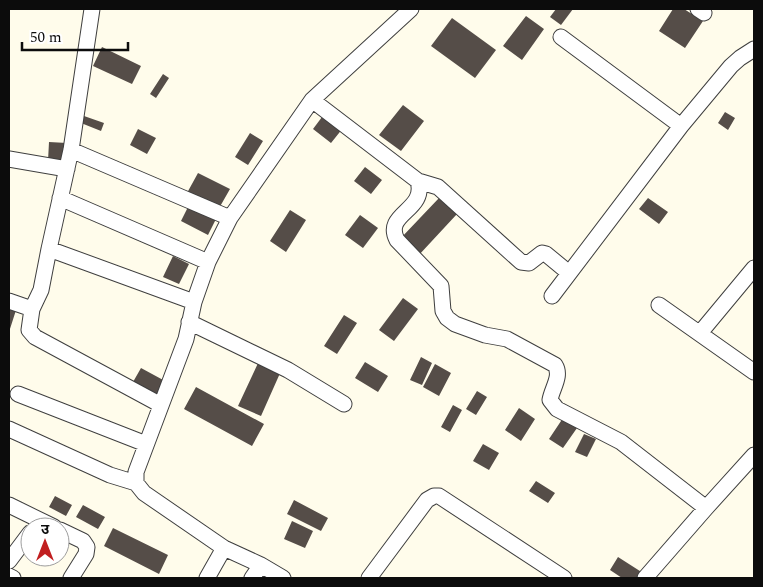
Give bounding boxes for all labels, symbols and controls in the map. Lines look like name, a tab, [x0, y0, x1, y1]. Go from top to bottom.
scale bar	[22, 20, 129, 52]
text: 50 m	[30, 26, 62, 49]
north arrow	[20, 517, 70, 567]
text: उ	[41, 519, 50, 540]

